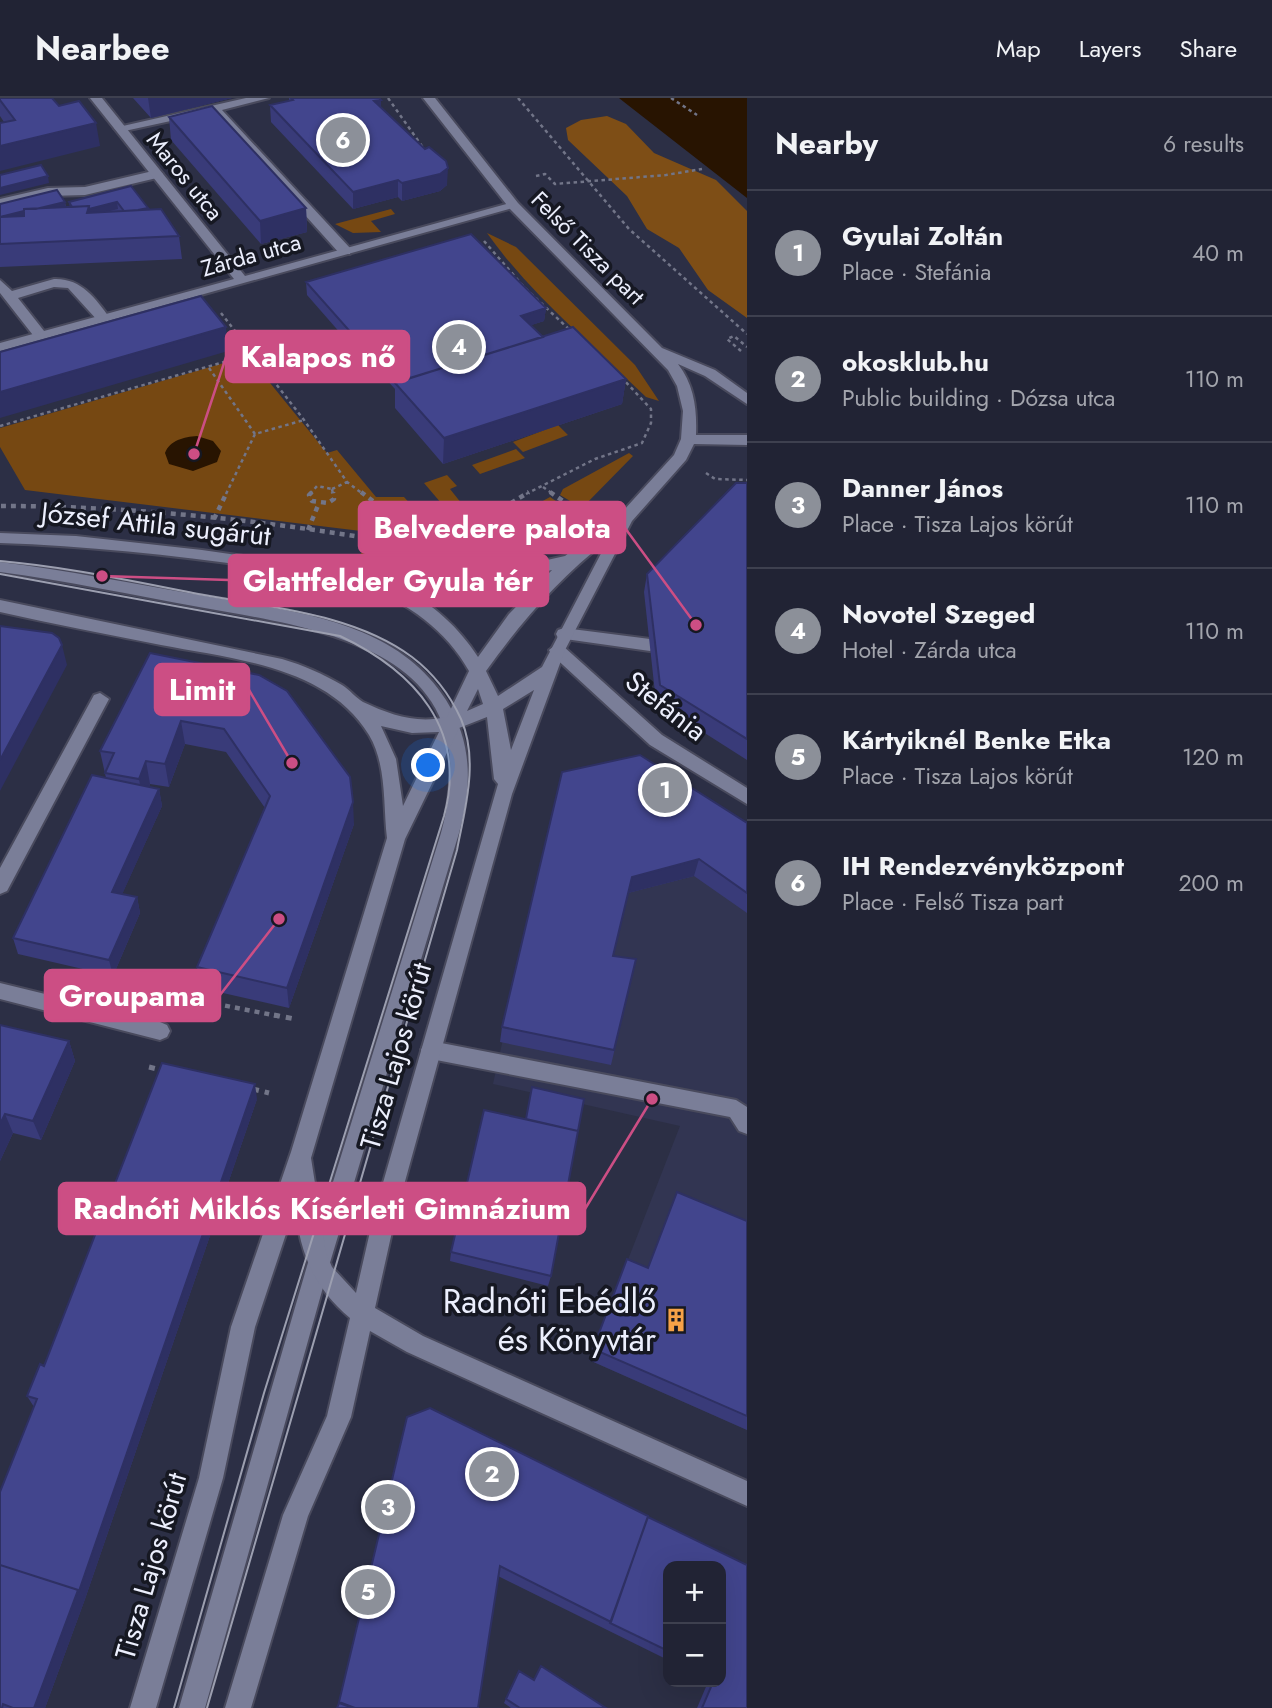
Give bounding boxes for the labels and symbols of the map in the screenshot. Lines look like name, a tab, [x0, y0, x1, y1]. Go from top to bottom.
pin: 6	[320, 114, 366, 166]
street label: Maros utca	[139, 124, 231, 228]
street label: Felső Tisza part	[523, 183, 653, 313]
street label: Zárda utca	[197, 225, 305, 285]
pin: 4	[436, 321, 482, 373]
callout: Kalapos nő	[226, 331, 409, 382]
text: Kalapos nő	[240, 335, 396, 378]
street label: József Attila sugárút	[35, 491, 273, 556]
callout: Belvedere palota	[359, 502, 625, 553]
text: Belvedere palota	[373, 506, 611, 549]
callout: Glattfelder Gyula tér	[229, 555, 548, 606]
text: Glattfelder Gyula tér	[243, 559, 534, 602]
street label: Stefánia	[617, 661, 715, 751]
callout: Limit	[155, 664, 249, 715]
text: Limit	[169, 668, 236, 711]
your location	[411, 748, 445, 782]
pin: 1	[642, 764, 688, 816]
street label: Tisza Lajos körút	[350, 958, 442, 1154]
callout: Groupama	[45, 970, 220, 1021]
text: Groupama	[59, 974, 205, 1017]
callout: Radnóti Miklós Kísérleti Gimnázium	[59, 1183, 585, 1234]
text: Radnóti Miklós Kísérleti Gimnázium	[73, 1187, 571, 1230]
place label: Radnóti Ebédlő és Könyvtár	[443, 1278, 657, 1363]
building icon: Radnóti Ebédlő és Könyvtár	[662, 1306, 690, 1334]
pin: 2	[469, 1448, 515, 1500]
street label: Tisza Lajos körút	[105, 1468, 197, 1664]
pin: 3	[365, 1481, 411, 1533]
pin: 5	[345, 1566, 391, 1618]

